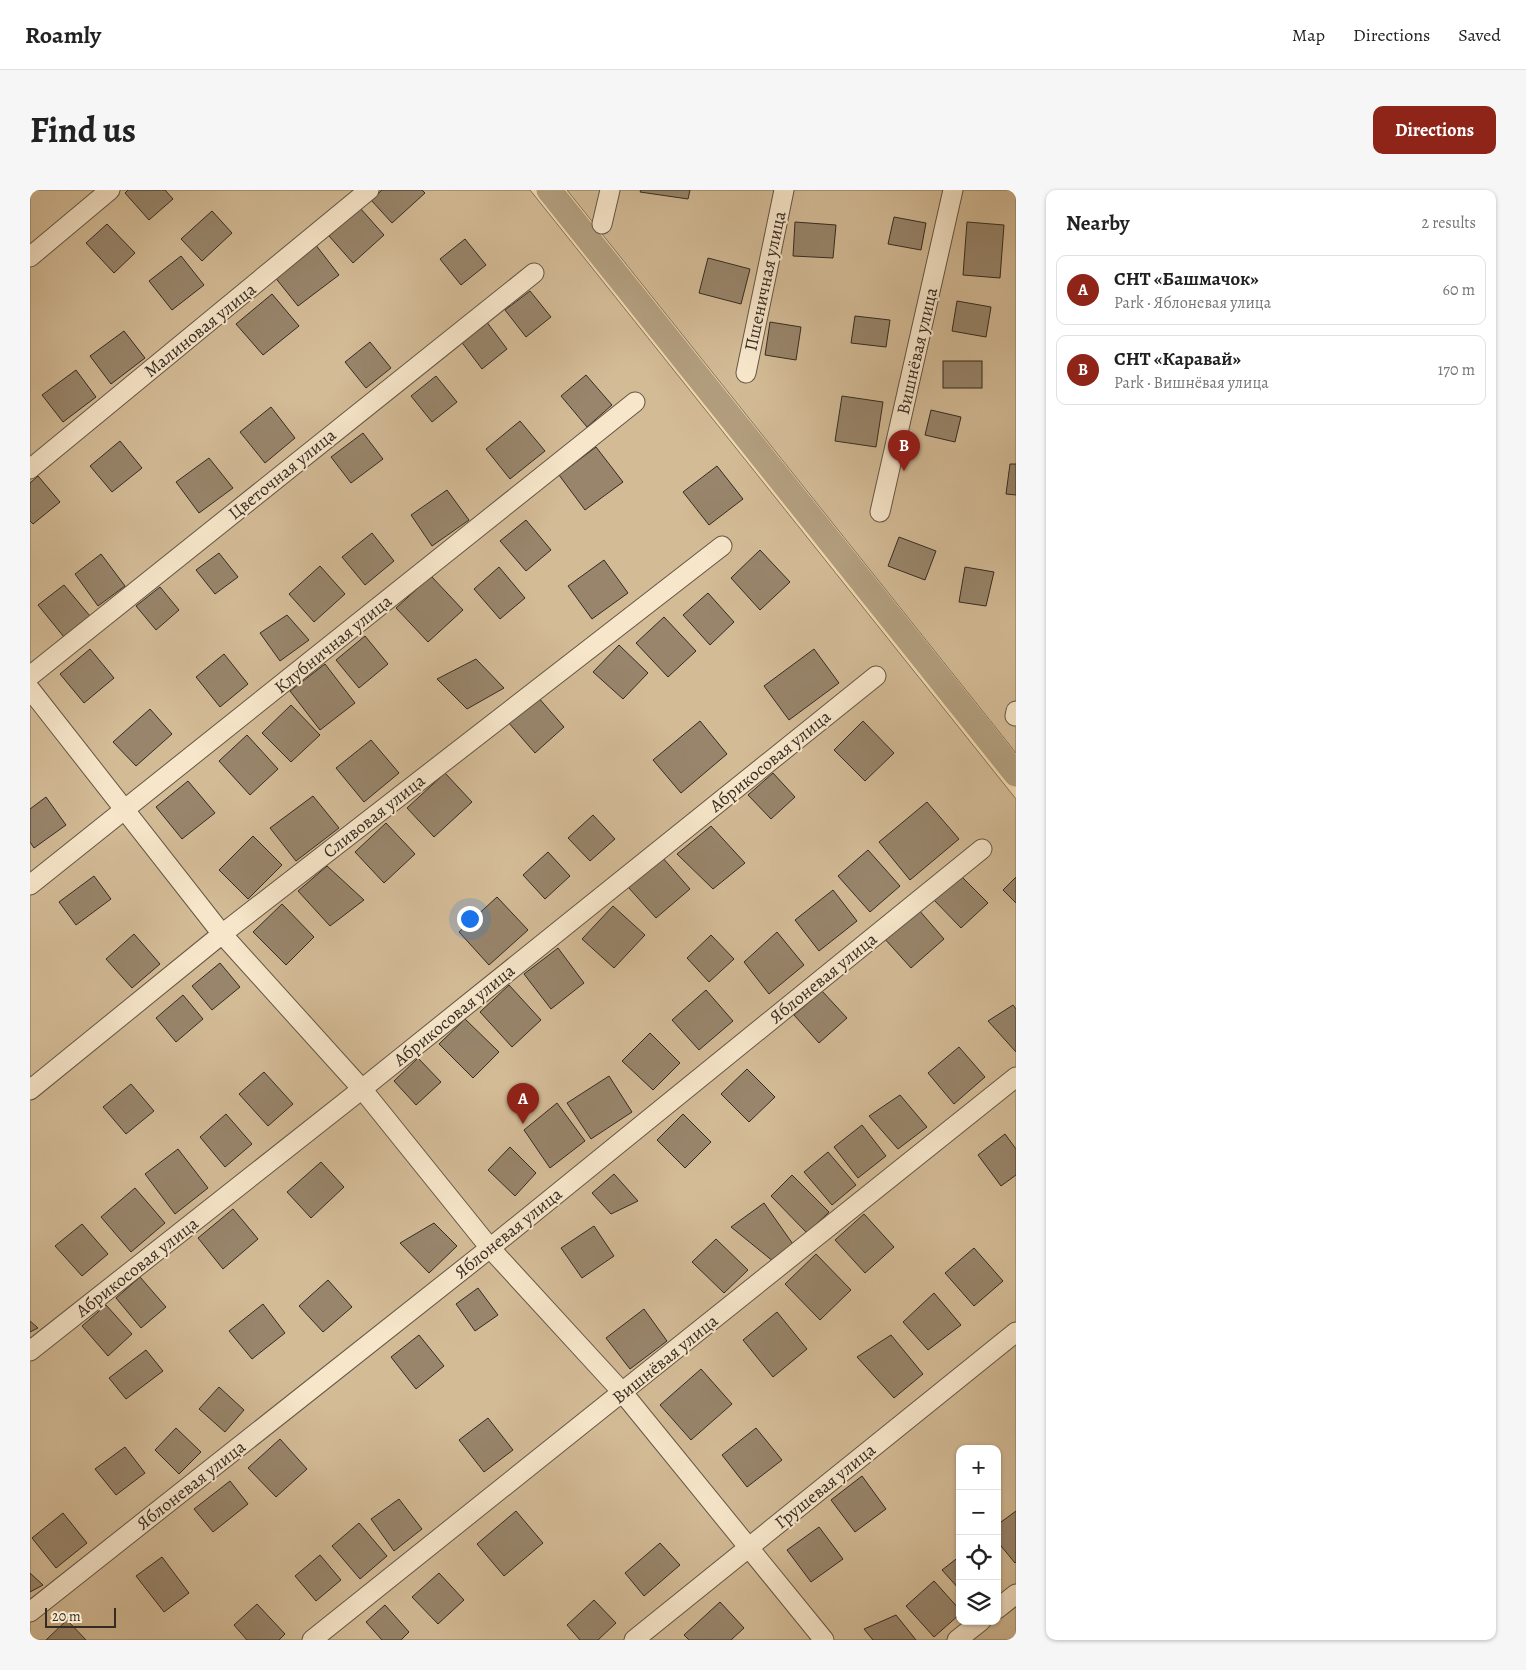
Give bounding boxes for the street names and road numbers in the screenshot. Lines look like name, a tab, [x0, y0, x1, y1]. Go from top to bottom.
street label: Пшеничная улица	[738, 208, 792, 353]
street label: Малиновая улица	[139, 277, 262, 383]
street label: Вишнёвая улица	[891, 284, 943, 417]
street label: Цветочная улица	[223, 423, 341, 525]
street label: Клубничная улица	[269, 589, 397, 699]
street label: Абрикосовая улица	[704, 704, 836, 818]
street label: Сливовая улица	[318, 768, 431, 863]
street label: Яблоневая улица	[764, 927, 882, 1029]
street label: Абрикосовая улица	[388, 958, 520, 1072]
street label: Яблоневая улица	[449, 1182, 567, 1284]
street label: Абрикосовая улица	[70, 1211, 204, 1323]
street label: Вишнёвая улица	[607, 1308, 723, 1409]
street label: Яблоневая улица	[131, 1434, 251, 1535]
street label: Грушевая улица	[769, 1437, 881, 1534]

